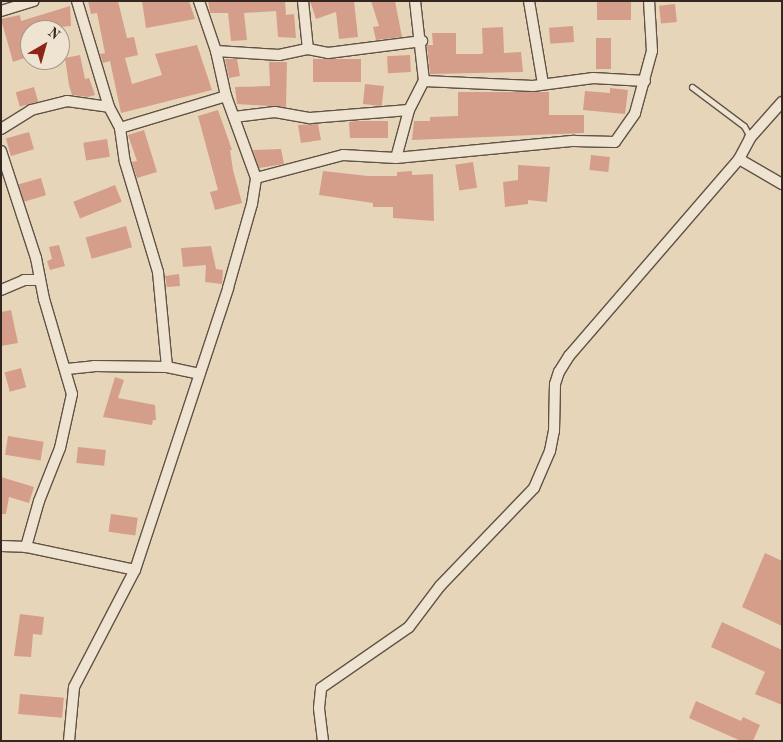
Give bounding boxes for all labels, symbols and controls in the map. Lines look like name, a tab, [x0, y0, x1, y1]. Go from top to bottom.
north arrow	[20, 20, 70, 70]
text: N	[45, 25, 62, 43]

